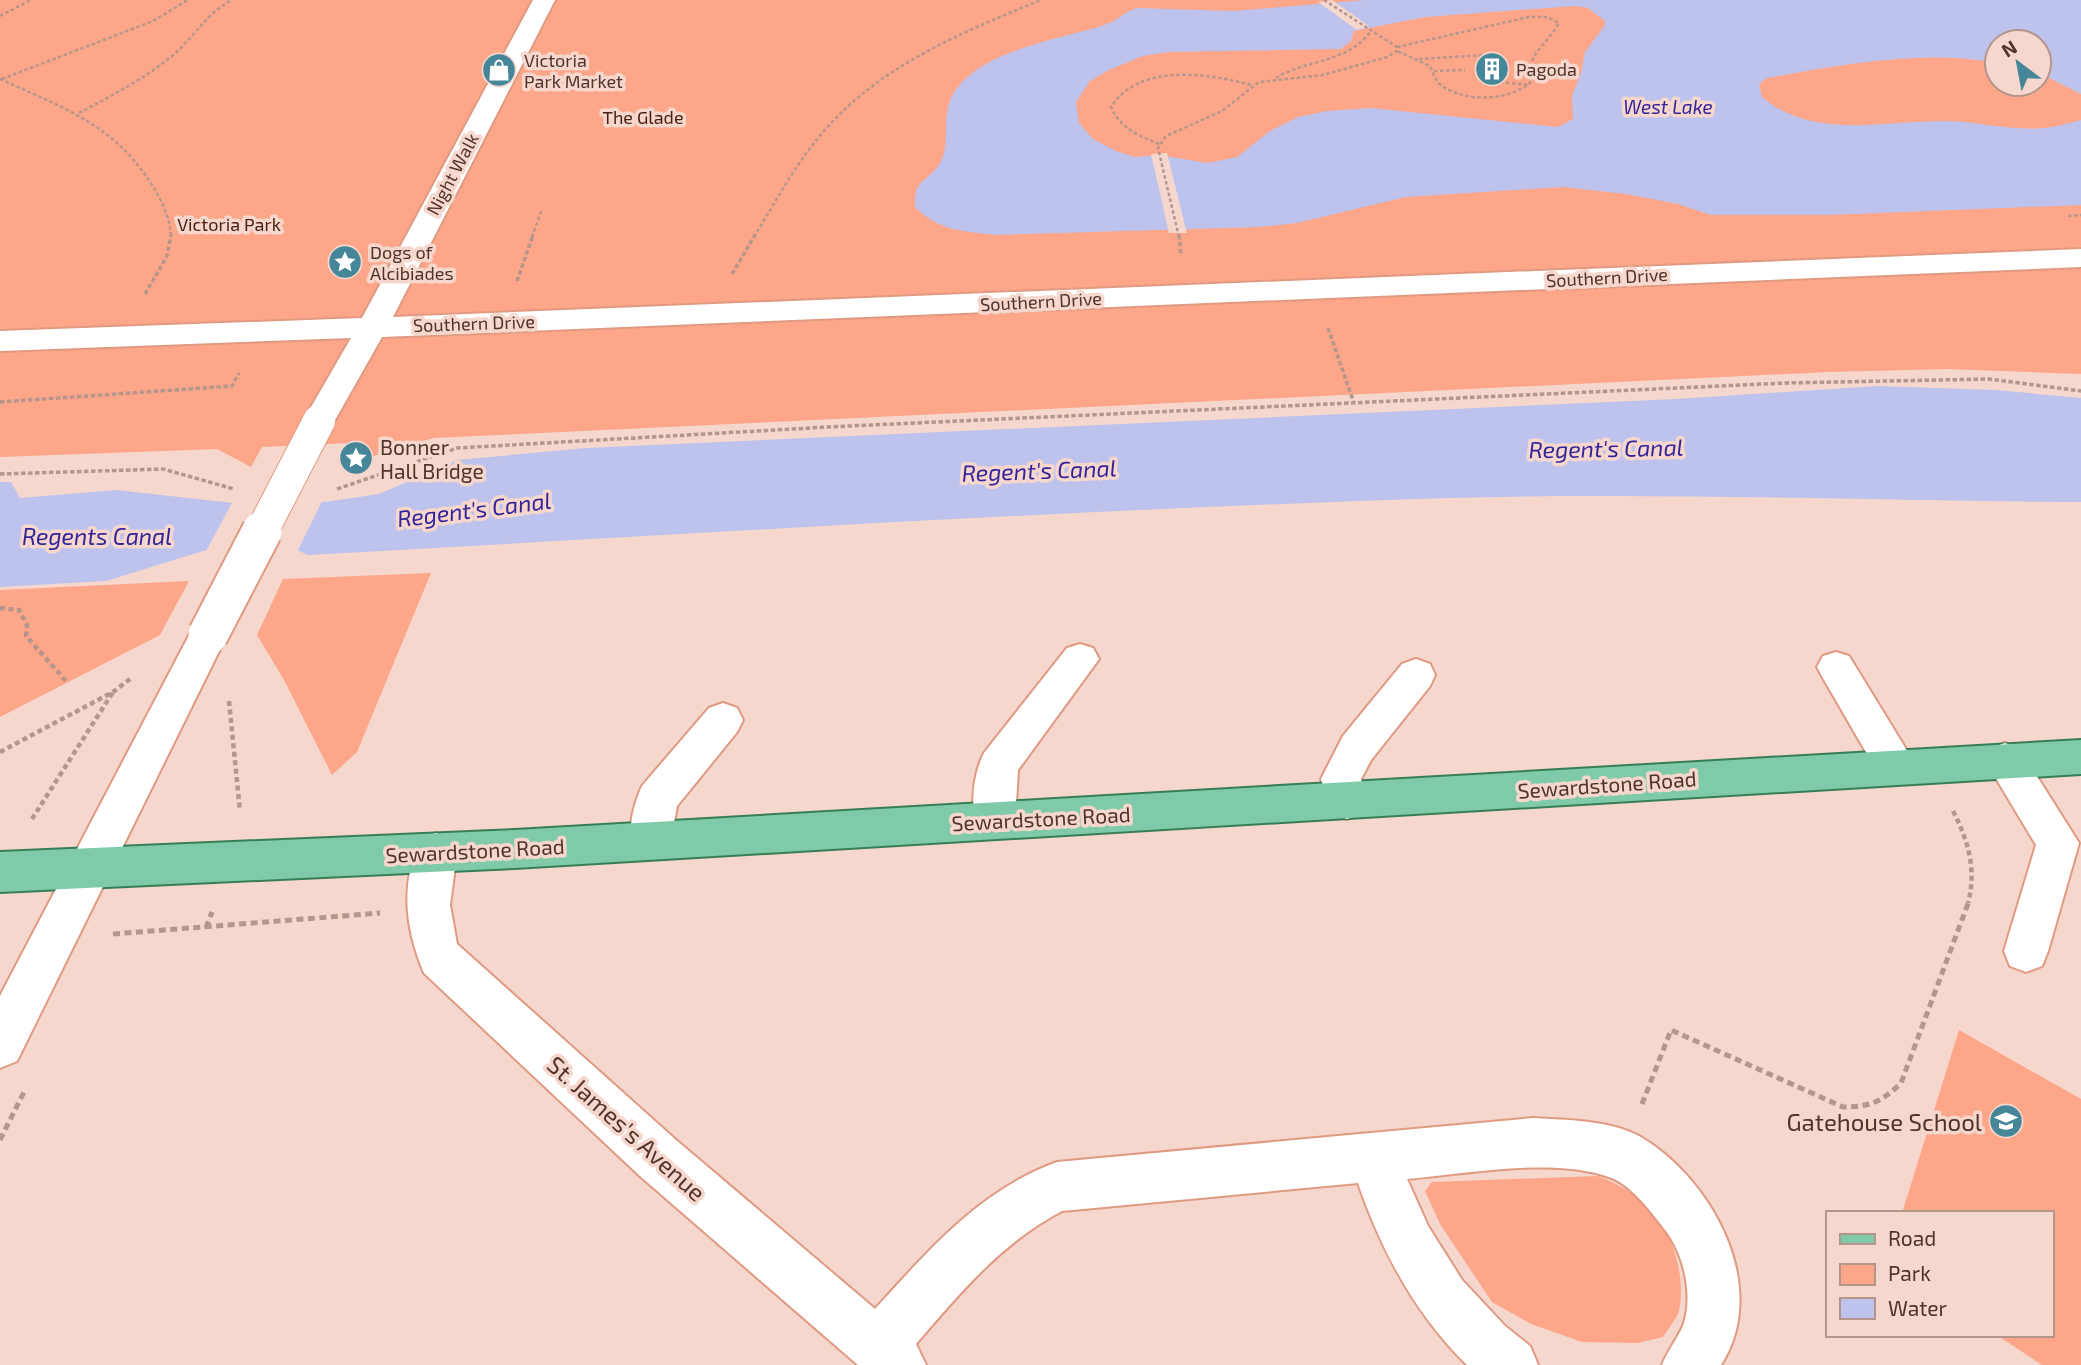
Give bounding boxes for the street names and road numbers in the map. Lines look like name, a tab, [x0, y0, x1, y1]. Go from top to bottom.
street label: Night Walk	[421, 129, 483, 219]
street label: Southern Drive	[1546, 263, 1668, 291]
street label: Southern Drive	[980, 287, 1102, 315]
street label: Southern Drive	[413, 310, 535, 336]
street label: Sewardstone Road	[1517, 765, 1697, 803]
street label: Sewardstone Road	[951, 801, 1131, 835]
street label: Sewardstone Road	[385, 833, 565, 867]
street label: St. James's Avenue	[542, 1049, 712, 1207]

